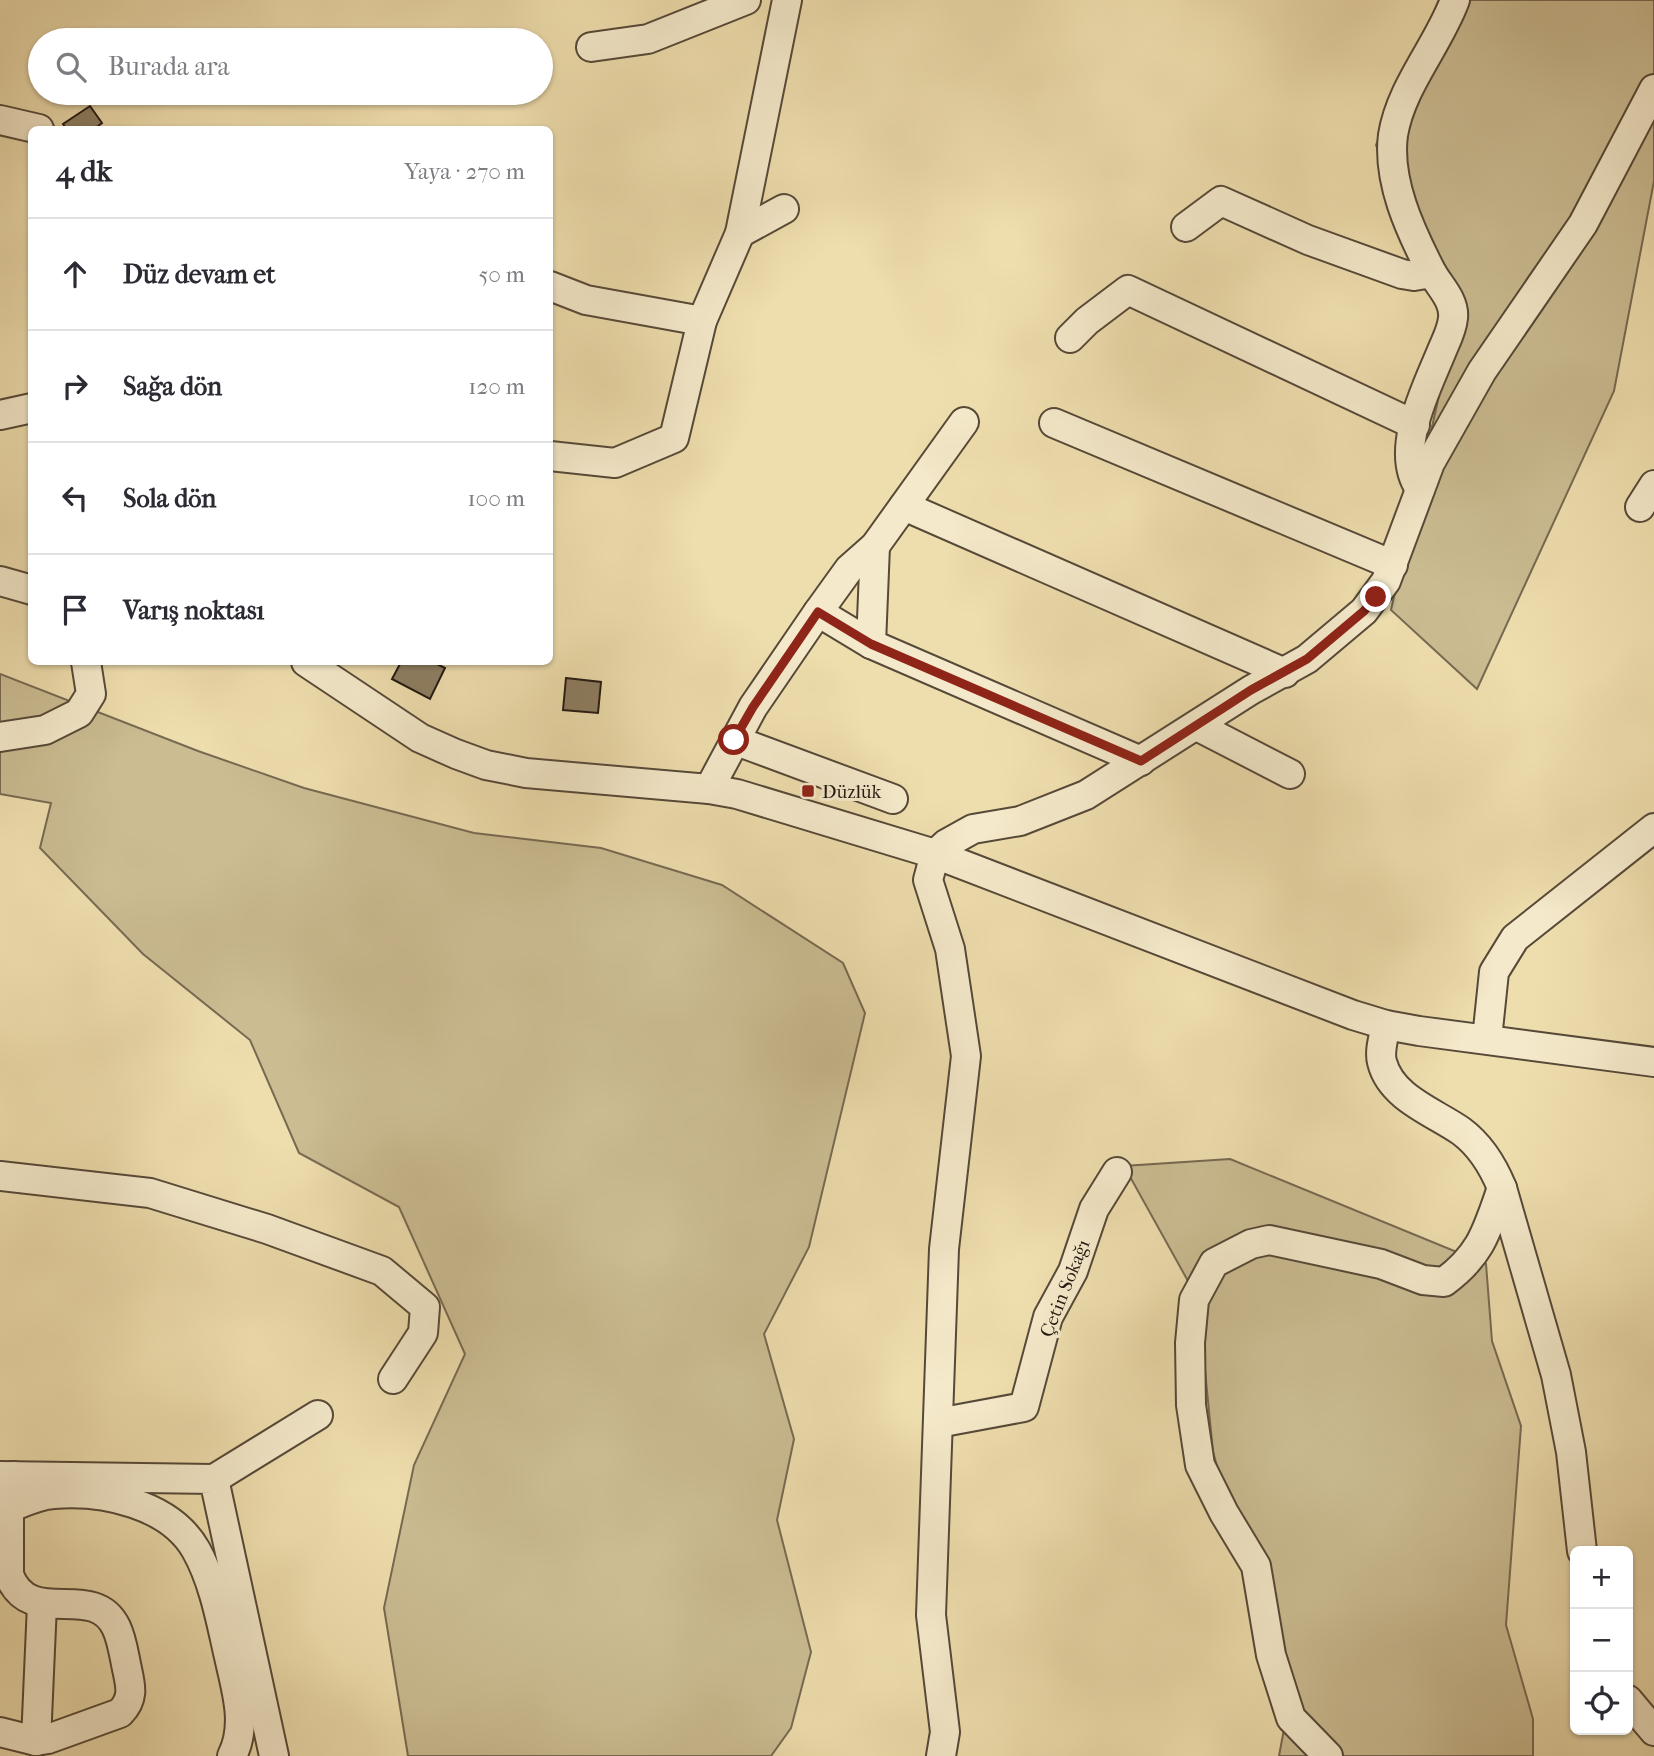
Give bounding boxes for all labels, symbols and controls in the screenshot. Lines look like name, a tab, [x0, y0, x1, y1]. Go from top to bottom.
search box	[28, 28, 553, 105]
icon: search	[52, 48, 90, 86]
text: Burada ara	[108, 51, 230, 82]
text: 4 dk	[56, 154, 112, 189]
text: Yaya · 270 m	[404, 158, 525, 185]
icon: ahead	[56, 255, 94, 293]
text: Düz devam et	[123, 259, 276, 290]
text: 50 m	[478, 261, 525, 288]
icon: right	[56, 367, 94, 405]
text: Sağa dön	[123, 371, 222, 402]
text: 120 m	[468, 373, 525, 400]
icon: left	[56, 479, 94, 517]
text: Sola dön	[123, 483, 216, 514]
text: 100 m	[467, 485, 525, 512]
route end	[1360, 581, 1391, 612]
icon: arrive	[56, 591, 94, 629]
text: Varış noktası	[123, 595, 264, 626]
route start	[718, 724, 749, 755]
place label: Düzlük	[822, 781, 882, 803]
marker: Düzlük	[800, 783, 816, 799]
street label: Çetin Sokağı	[1035, 1236, 1096, 1341]
map controls	[1570, 1546, 1633, 1735]
button: +	[1570, 1546, 1633, 1609]
button: −	[1570, 1609, 1633, 1672]
button: locate	[1570, 1672, 1633, 1735]

